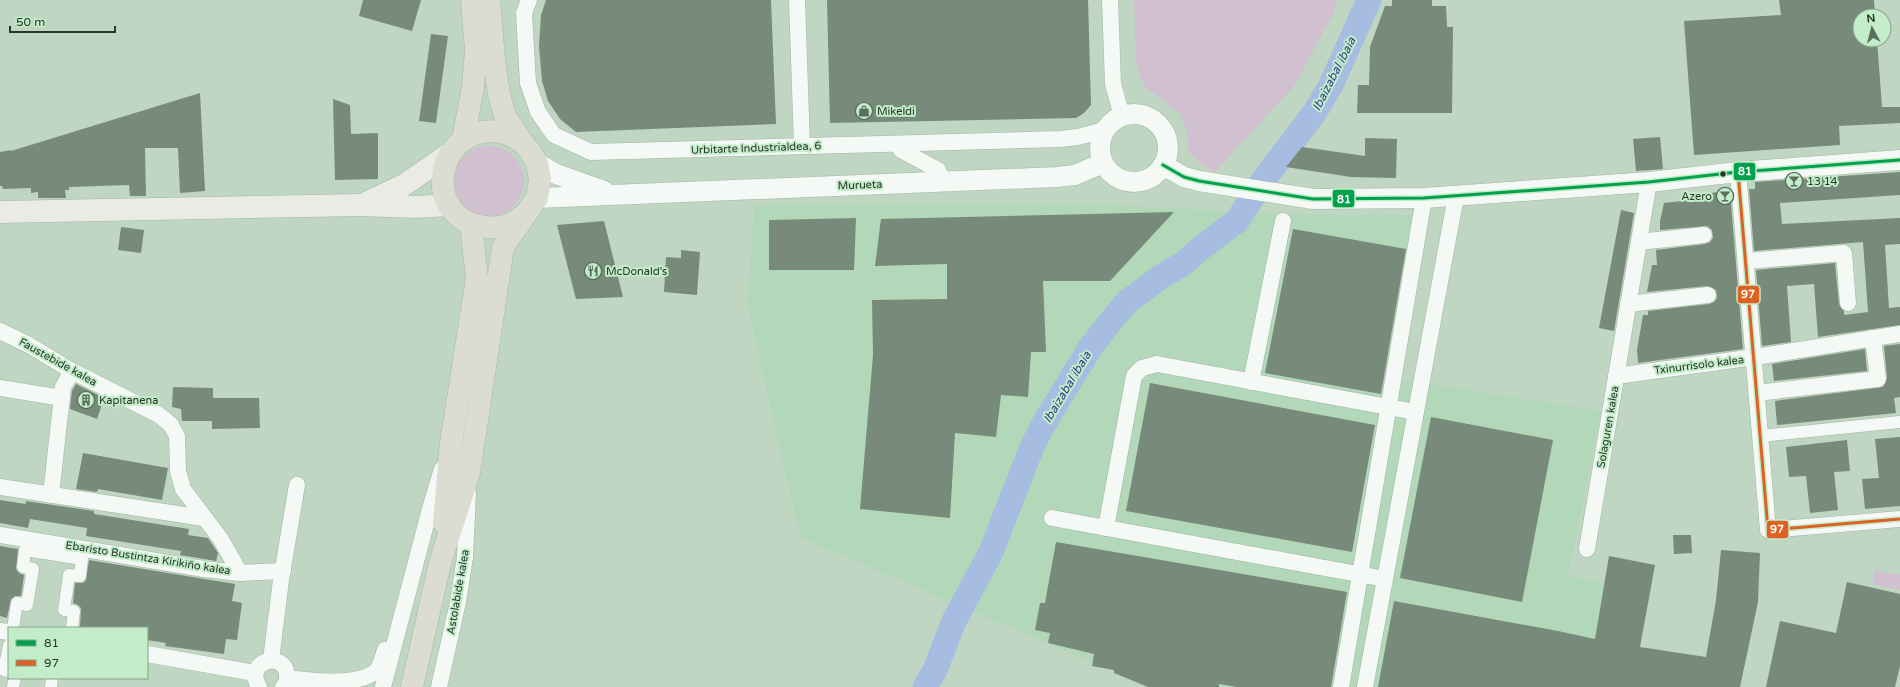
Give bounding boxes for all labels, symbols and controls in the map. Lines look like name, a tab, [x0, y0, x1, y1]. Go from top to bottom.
scale bar	[10, 8, 115, 34]
north arrow	[1852, 8, 1892, 48]
text: N	[1866, 12, 1876, 26]
text: 50 m	[16, 15, 45, 29]
water label: Ibaizabal ibaia	[1309, 35, 1359, 113]
shop icon: Mikeldi	[854, 101, 874, 121]
place label: Mikeldi	[877, 105, 915, 118]
street label: Urbitarte Industrialdea, 6	[691, 139, 822, 157]
line badge: 81	[1733, 162, 1756, 181]
text: 81	[1738, 165, 1752, 178]
unlabelled marker	[1718, 169, 1728, 179]
bar icon: 13 14	[1784, 171, 1804, 191]
place label: 13 14	[1807, 175, 1838, 188]
street label: Murueta	[837, 178, 883, 192]
bar icon: Azero	[1715, 186, 1735, 206]
line badge: 81	[1332, 189, 1355, 208]
place label: Azero	[1681, 190, 1712, 203]
text: 81	[1337, 193, 1351, 206]
restaurant icon: McDonald's	[583, 261, 603, 281]
place label: McDonald's	[606, 265, 667, 278]
line badge: 97	[1737, 285, 1760, 304]
text: 97	[1741, 288, 1755, 301]
street label: Faustebide kalea	[17, 335, 99, 389]
water label: Ibaizabal ibaia	[1040, 349, 1094, 425]
street label: Txinurrisolo kalea	[1653, 353, 1745, 377]
street label: Solaguren kalea	[1594, 385, 1622, 469]
building icon: Kapitanena	[76, 390, 96, 410]
place label: Kapitanena	[99, 394, 158, 407]
line badge: 97	[1766, 520, 1789, 539]
text: 97	[1770, 523, 1784, 536]
street label: Ebaristo Bustintza Kirikiño kalea	[65, 539, 231, 577]
street label: Astolabide kalea	[444, 548, 472, 636]
legend	[8, 627, 148, 679]
text: 81	[44, 636, 59, 650]
text: 97	[44, 656, 59, 670]

